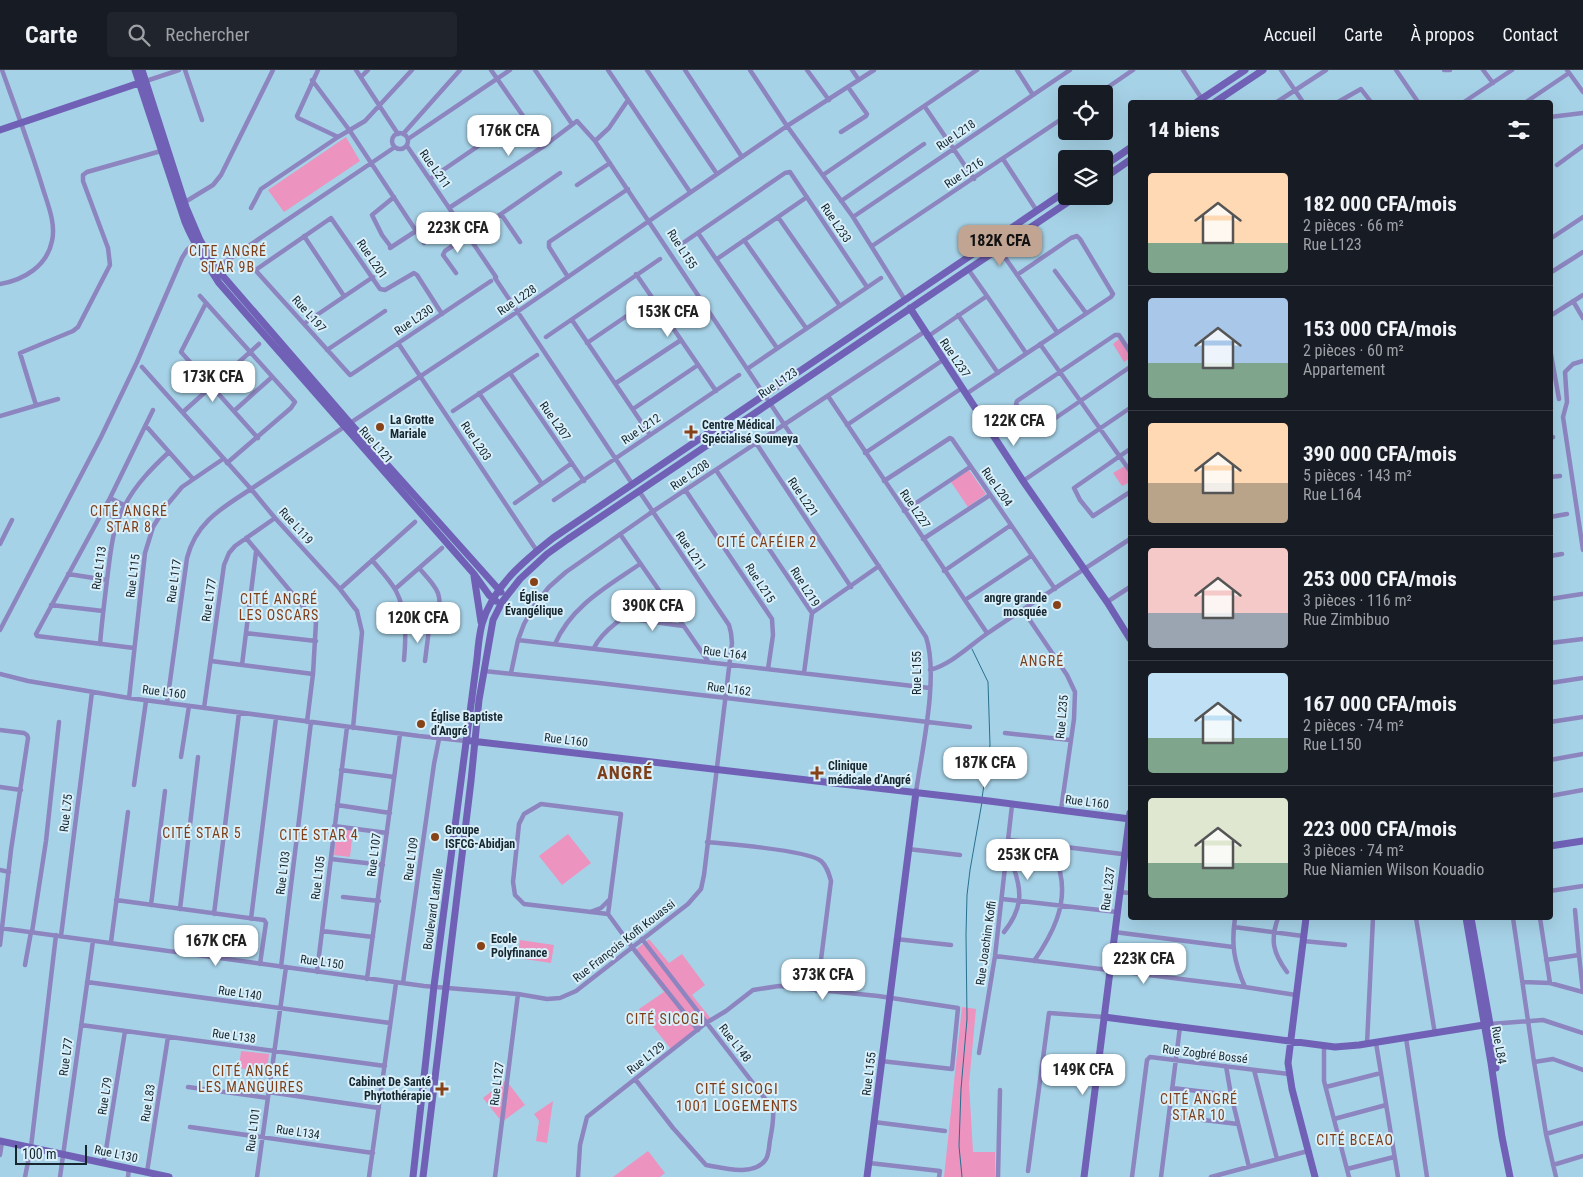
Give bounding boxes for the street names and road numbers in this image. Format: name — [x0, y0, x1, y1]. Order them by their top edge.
street label: Rue L218 — [934, 117, 978, 153]
street label: Rue L211 — [417, 147, 453, 191]
street label: Rue L216 — [942, 155, 986, 191]
street label: Rue L233 — [818, 201, 854, 245]
street label: Rue L155 — [664, 227, 700, 271]
street label: Rue L201 — [354, 237, 390, 281]
street label: Rue L228 — [495, 282, 539, 318]
street label: Rue L197 — [289, 293, 329, 335]
street label: Rue L230 — [392, 302, 436, 338]
street label: Rue L237 — [937, 336, 973, 380]
street label: Rue L123 — [756, 365, 800, 401]
street label: Rue L207 — [537, 399, 573, 443]
street label: Rue L212 — [619, 411, 663, 447]
street label: Rue L203 — [458, 419, 494, 463]
street label: Rue L121 — [356, 424, 396, 466]
street label: Rue L208 — [668, 457, 712, 493]
street label: Rue L204 — [979, 465, 1015, 509]
street label: Rue L221 — [785, 475, 821, 519]
street label: Rue L227 — [897, 487, 933, 531]
street label: Rue L119 — [276, 505, 316, 547]
street label: Rue L211 — [673, 529, 709, 573]
street label: Rue L113 — [89, 545, 109, 591]
street label: Rue L115 — [123, 553, 143, 599]
street label: Rue L117 — [164, 558, 184, 604]
street label: Rue L215 — [742, 561, 778, 605]
street label: Rue L219 — [787, 565, 823, 609]
street label: Rue L177 — [199, 577, 219, 623]
street label: Rue L164 — [702, 643, 748, 663]
street label: Rue L155 — [910, 651, 924, 695]
street label: Rue L162 — [706, 679, 752, 699]
street label: Rue L160 — [141, 682, 187, 702]
street label: Rue L235 — [1053, 694, 1071, 740]
street label: Rue L160 — [543, 730, 589, 750]
street label: Rue L160 — [1064, 792, 1110, 812]
street label: Rue L75 — [57, 793, 75, 833]
street label: Rue L107 — [364, 832, 384, 878]
street label: Rue L109 — [401, 836, 421, 882]
street label: Rue L103 — [273, 850, 293, 896]
street label: Rue L105 — [308, 855, 328, 901]
street label: Rue L237 — [1098, 866, 1118, 912]
street label: Boulevard Latrille — [420, 867, 446, 951]
street label: Rue François Koffi Kouassi — [570, 897, 678, 985]
street label: Rue Joachim Koffi — [973, 900, 999, 986]
street label: Rue L150 — [299, 952, 345, 972]
street label: Rue L140 — [217, 983, 263, 1003]
street label: Rue L148 — [716, 1021, 754, 1065]
street label: Rue L84 — [1489, 1025, 1509, 1065]
street label: Rue L138 — [211, 1026, 257, 1046]
street label: Rue L77 — [56, 1037, 76, 1077]
street label: Rue L129 — [624, 1039, 668, 1077]
street label: Rue Zogbré Bossé — [1162, 1042, 1249, 1066]
street label: Rue L155 — [859, 1051, 879, 1097]
street label: Rue L127 — [487, 1061, 507, 1107]
street label: Rue L79 — [95, 1076, 115, 1116]
street label: Rue L83 — [138, 1083, 158, 1123]
street label: Rue L101 — [243, 1107, 263, 1153]
street label: Rue L134 — [275, 1122, 321, 1142]
street label: Rue L130 — [93, 1143, 139, 1165]

